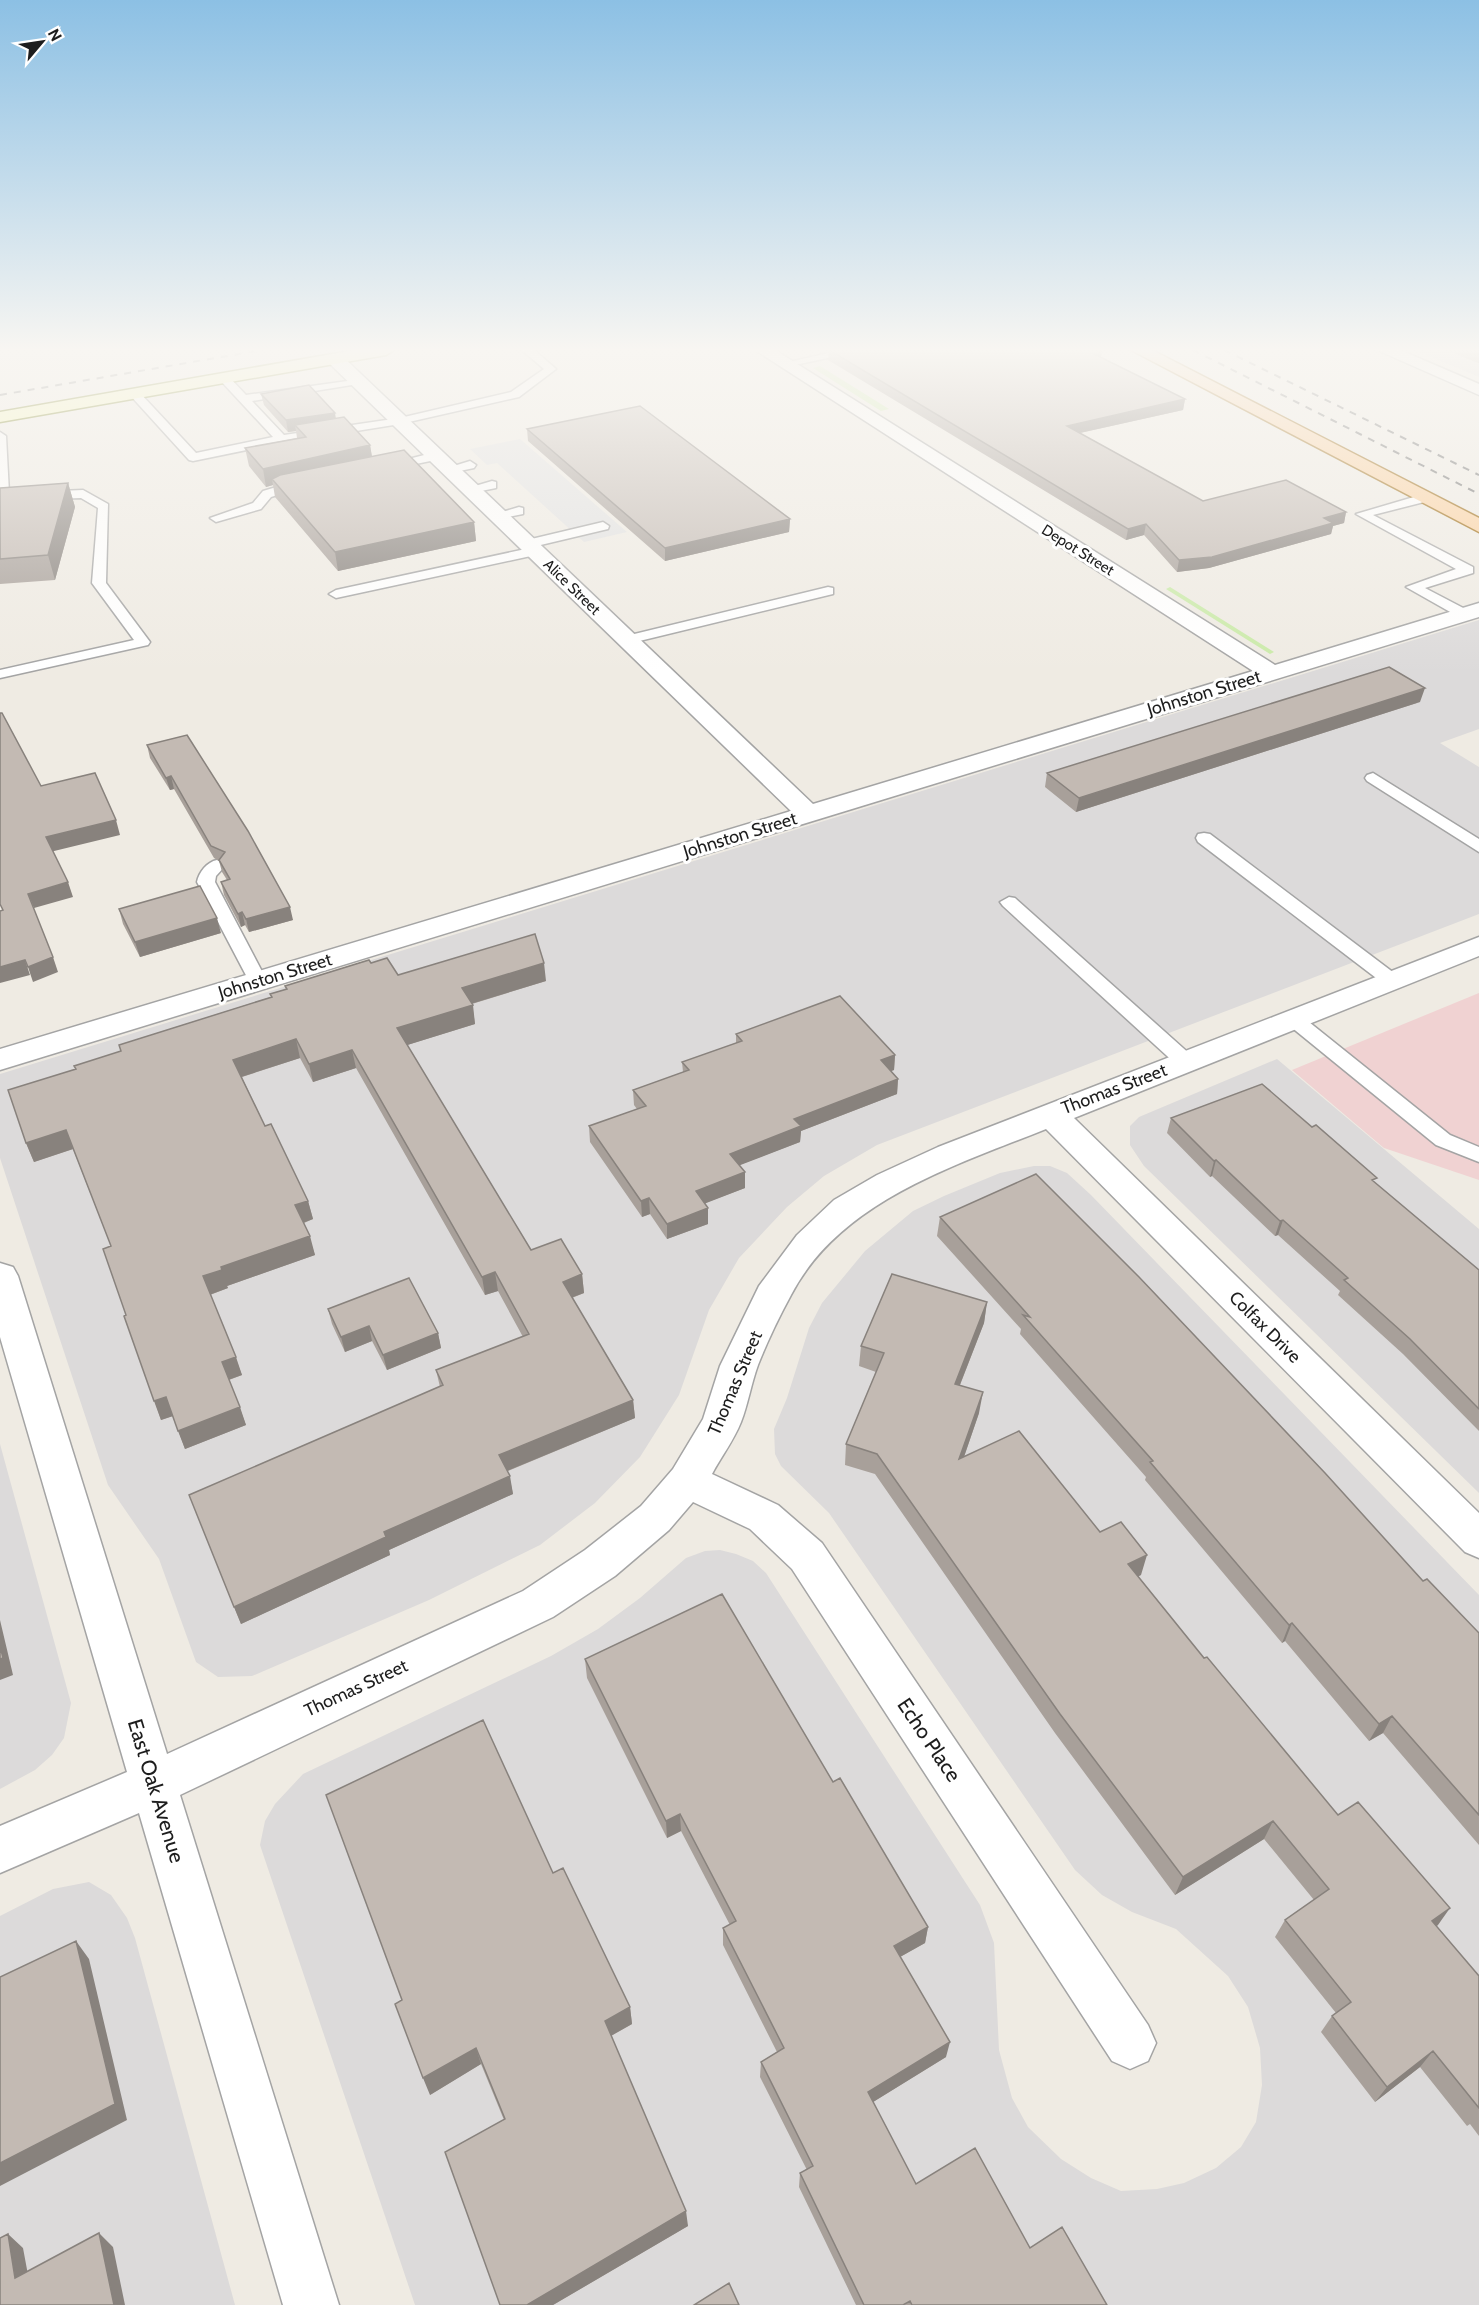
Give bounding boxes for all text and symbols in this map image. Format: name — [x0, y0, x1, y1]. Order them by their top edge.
north arrow — [12, 12, 72, 72]
text: N — [44, 25, 66, 45]
street label: Depot Street — [1038, 521, 1118, 579]
street label: Alice Street — [540, 555, 604, 619]
street label: Johnston Street — [1144, 665, 1264, 721]
street label: Johnston Street — [680, 807, 800, 863]
street label: Johnston Street — [215, 948, 335, 1004]
street label: Thomas Street — [1058, 1059, 1170, 1119]
street label: Colfax Drive — [1225, 1287, 1305, 1367]
street label: Thomas Street — [703, 1327, 767, 1439]
street label: Thomas Street — [301, 1655, 411, 1721]
street label: Echo Place — [892, 1693, 967, 1787]
street label: East Oak Avenue — [123, 1716, 190, 1866]

